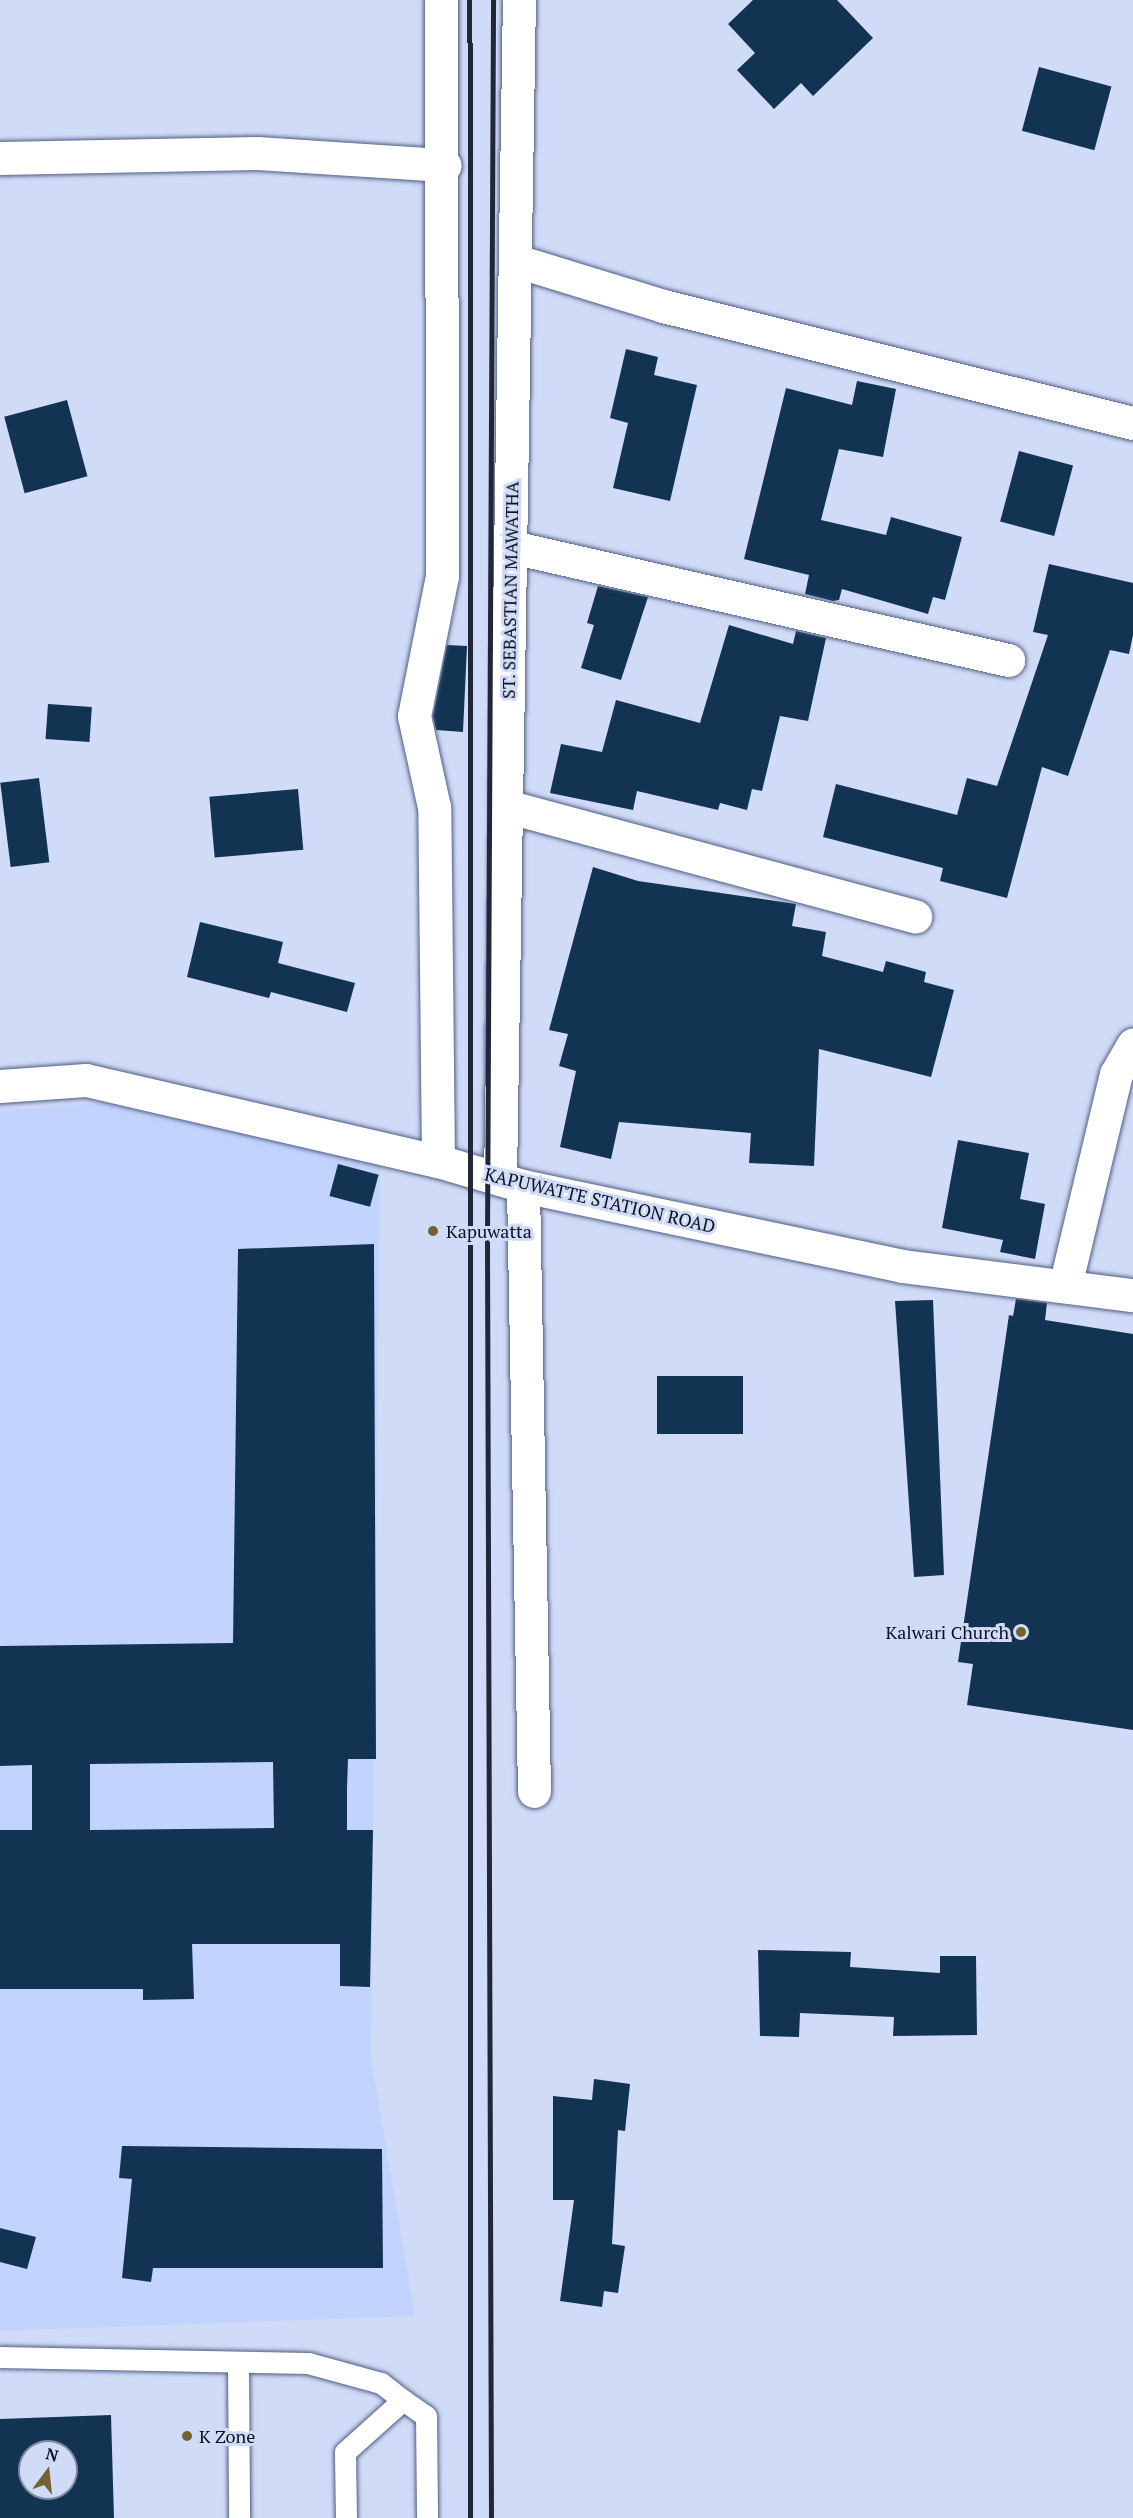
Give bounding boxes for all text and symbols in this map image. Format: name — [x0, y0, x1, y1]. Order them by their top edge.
street label: ST. SEBASTIAN MAWATHA — [497, 481, 523, 699]
street label: KAPUWATTE STATION ROAD — [482, 1163, 718, 1237]
place label: Kapuwatta — [446, 1220, 532, 1242]
marker: Kapuwatta — [424, 1222, 442, 1240]
place label: Kalwari Church — [886, 1621, 1009, 1643]
marker: Kalwari Church — [1014, 1625, 1028, 1639]
place label: K Zone — [199, 2425, 255, 2447]
marker: K Zone — [180, 2429, 194, 2443]
north arrow — [18, 2440, 78, 2500]
text: N — [43, 2442, 61, 2467]

